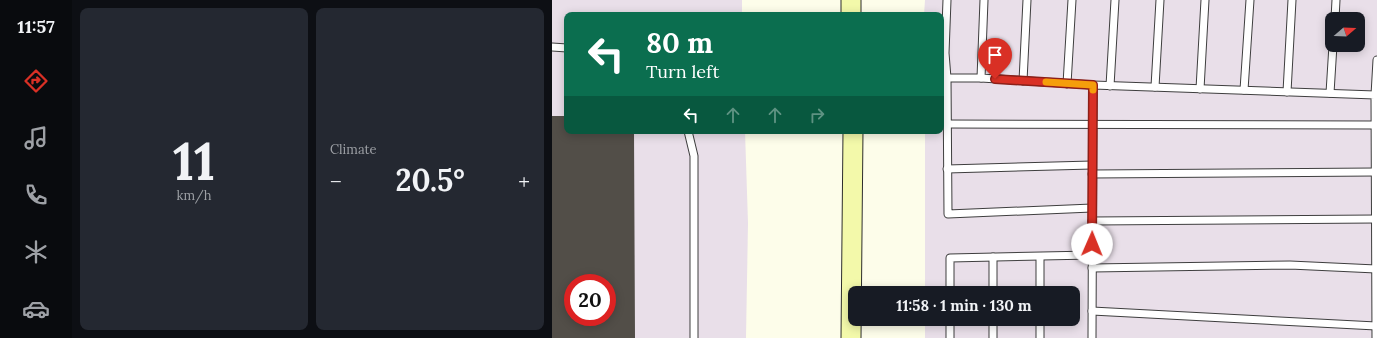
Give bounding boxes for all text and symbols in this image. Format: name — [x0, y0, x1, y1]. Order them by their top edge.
north arrow — [1325, 12, 1365, 52]
map controls — [1325, 12, 1365, 52]
text: 11:57 — [17, 15, 55, 38]
text: 80 m — [646, 25, 713, 61]
icon: left — [580, 28, 632, 80]
pin — [978, 38, 1012, 79]
icon: arrive — [984, 44, 1006, 66]
text: Turn left — [646, 60, 719, 83]
icon: directions — [22, 67, 50, 95]
icon: left — [680, 104, 702, 126]
icon: ahead — [722, 104, 744, 126]
icon: ahead — [764, 104, 786, 126]
icon: right — [806, 104, 828, 126]
icon: music — [22, 124, 50, 152]
text: 11 — [173, 128, 215, 194]
text: Climate — [330, 141, 377, 158]
text: 20.5° — [395, 161, 465, 199]
text: − — [330, 167, 342, 195]
text: + — [518, 167, 530, 195]
icon: phone — [22, 181, 50, 209]
text: km/h — [176, 187, 212, 204]
position arrow — [1071, 223, 1113, 265]
icon: climate — [22, 238, 50, 266]
speed limit sign: 20 — [564, 274, 616, 326]
icon: car — [22, 295, 50, 323]
text: 11:58 · 1 min · 130 m — [896, 296, 1032, 315]

